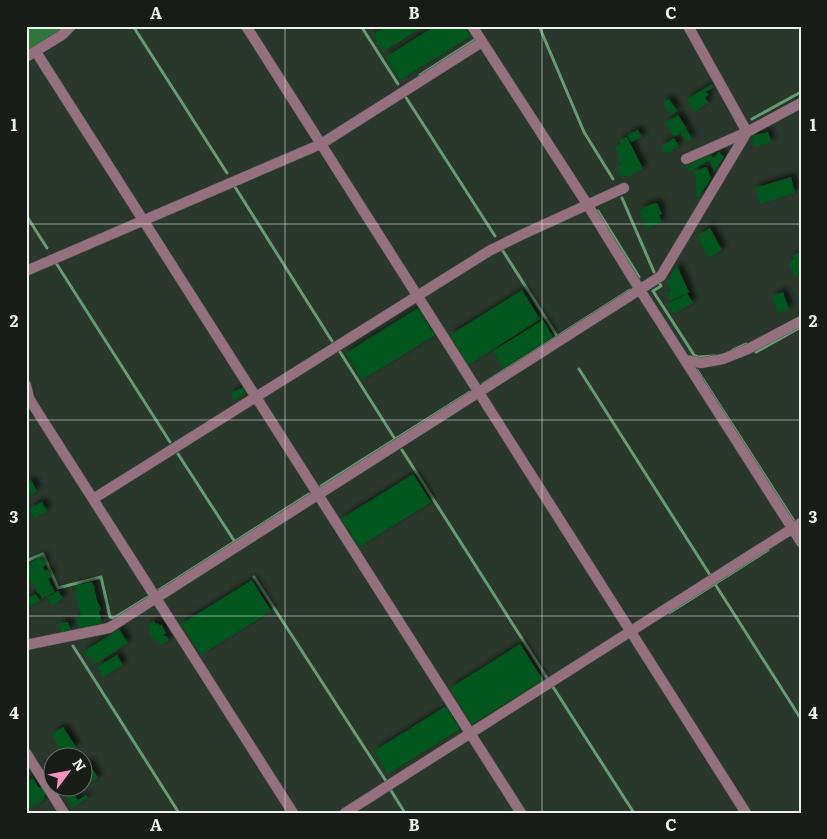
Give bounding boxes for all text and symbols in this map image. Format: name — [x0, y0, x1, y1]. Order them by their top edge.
text: A — [150, 0, 162, 24]
text: B — [408, 0, 420, 24]
text: C — [665, 0, 677, 24]
text: 1 — [11, 112, 18, 136]
text: 1 — [810, 112, 817, 136]
text: 2 — [10, 308, 19, 332]
text: 2 — [809, 308, 818, 332]
text: 3 — [10, 504, 19, 528]
text: 3 — [809, 504, 818, 528]
text: 4 — [9, 700, 19, 724]
text: 4 — [808, 700, 818, 724]
north arrow — [42, 746, 92, 796]
text: N — [68, 754, 92, 775]
text: A — [150, 812, 162, 836]
text: B — [408, 812, 420, 836]
text: C — [665, 812, 677, 836]

